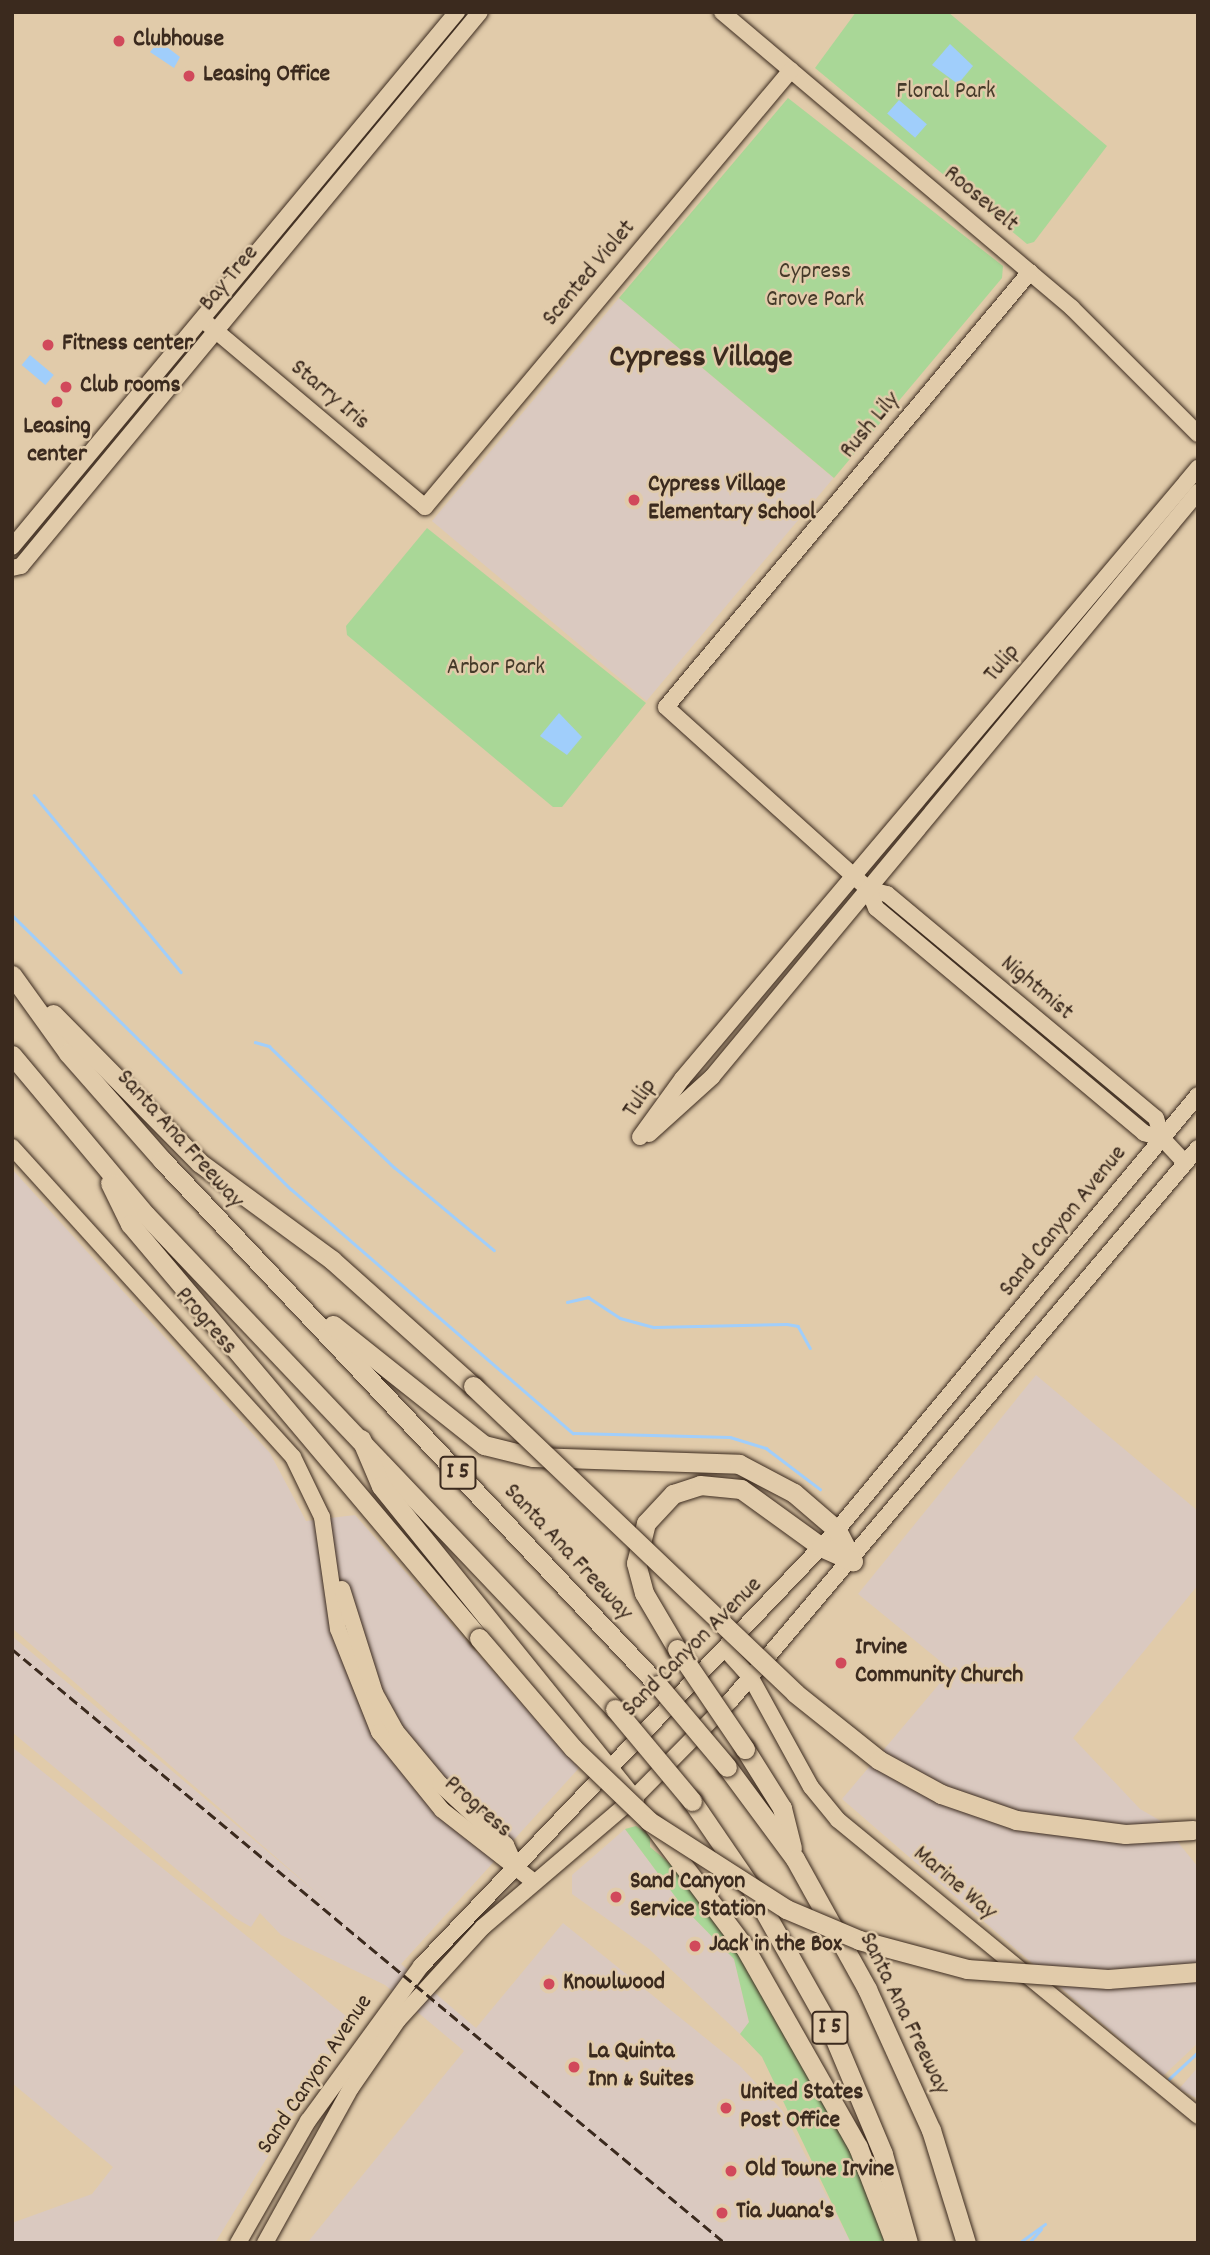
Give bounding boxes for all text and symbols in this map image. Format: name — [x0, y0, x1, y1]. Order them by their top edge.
place label: Clubhouse — [133, 27, 224, 55]
marker: Clubhouse — [111, 33, 127, 49]
place label: Leasing Office — [203, 62, 330, 90]
marker: Leasing Office — [181, 68, 197, 84]
park label: Floral Park — [896, 79, 996, 107]
street label: Roosevelt — [937, 160, 1023, 240]
street label: Scented Violet — [537, 215, 643, 333]
street label: Bay Tree — [194, 240, 266, 318]
park label: Cypress Grove Park — [766, 259, 864, 315]
place label: Fitness center — [62, 331, 193, 359]
marker: Fitness center — [40, 337, 56, 353]
district label: Cypress Village — [609, 340, 793, 378]
street label: Starry Iris — [284, 355, 374, 437]
place label: Club rooms — [80, 373, 181, 401]
marker: Club rooms — [58, 379, 74, 395]
street label: Rush Lily — [835, 387, 907, 465]
marker: Leasing center — [49, 394, 65, 410]
place label: Leasing center — [23, 414, 91, 470]
place label: Cypress Village Elementary School — [648, 472, 816, 528]
marker: Cypress Village Elementary School — [626, 492, 642, 508]
street label: Tulip — [979, 639, 1027, 689]
park label: Arbor Park — [447, 655, 545, 683]
street label: Nightmist — [994, 950, 1078, 1028]
street label: Santa Ana Freeway — [109, 1065, 249, 1215]
street label: Tulip — [618, 1074, 664, 1124]
street label: Sand Canyon Avenue — [994, 1140, 1134, 1304]
street label: Progress — [168, 1282, 242, 1362]
road number: I 5 — [439, 1454, 477, 1492]
street label: Santa Ana Freeway — [496, 1479, 638, 1627]
street label: Sand Canyon Avenue — [617, 1572, 769, 1724]
place label: Irvine Community Church — [855, 1635, 1023, 1691]
marker: Irvine Community Church — [833, 1655, 849, 1671]
street label: Progress — [437, 1771, 517, 1845]
street label: Marine Way — [906, 1841, 1002, 1927]
place label: Sand Canyon Service Station — [630, 1869, 766, 1925]
marker: Sand Canyon Service Station — [608, 1889, 624, 1905]
street label: Santa Ana Freeway — [851, 1928, 955, 2100]
place label: Jack in the Box — [709, 1932, 842, 1960]
marker: Jack in the Box — [687, 1938, 703, 1954]
place label: Knowlwood — [563, 1970, 665, 1998]
marker: Knowlwood — [541, 1976, 557, 1992]
street label: Sand Canyon Avenue — [252, 1990, 380, 2160]
road number: I 5 — [811, 2008, 849, 2048]
place label: La Quinta Inn & Suites — [588, 2039, 694, 2095]
marker: La Quinta Inn & Suites — [566, 2059, 582, 2075]
place label: United States Post Office — [740, 2080, 863, 2136]
marker: United States Post Office — [718, 2100, 734, 2116]
place label: Old Towne Irvine — [745, 2157, 894, 2185]
marker: Old Towne Irvine — [723, 2163, 739, 2179]
place label: Tia Juana's — [736, 2199, 834, 2227]
marker: Tia Juana's — [714, 2205, 730, 2221]

